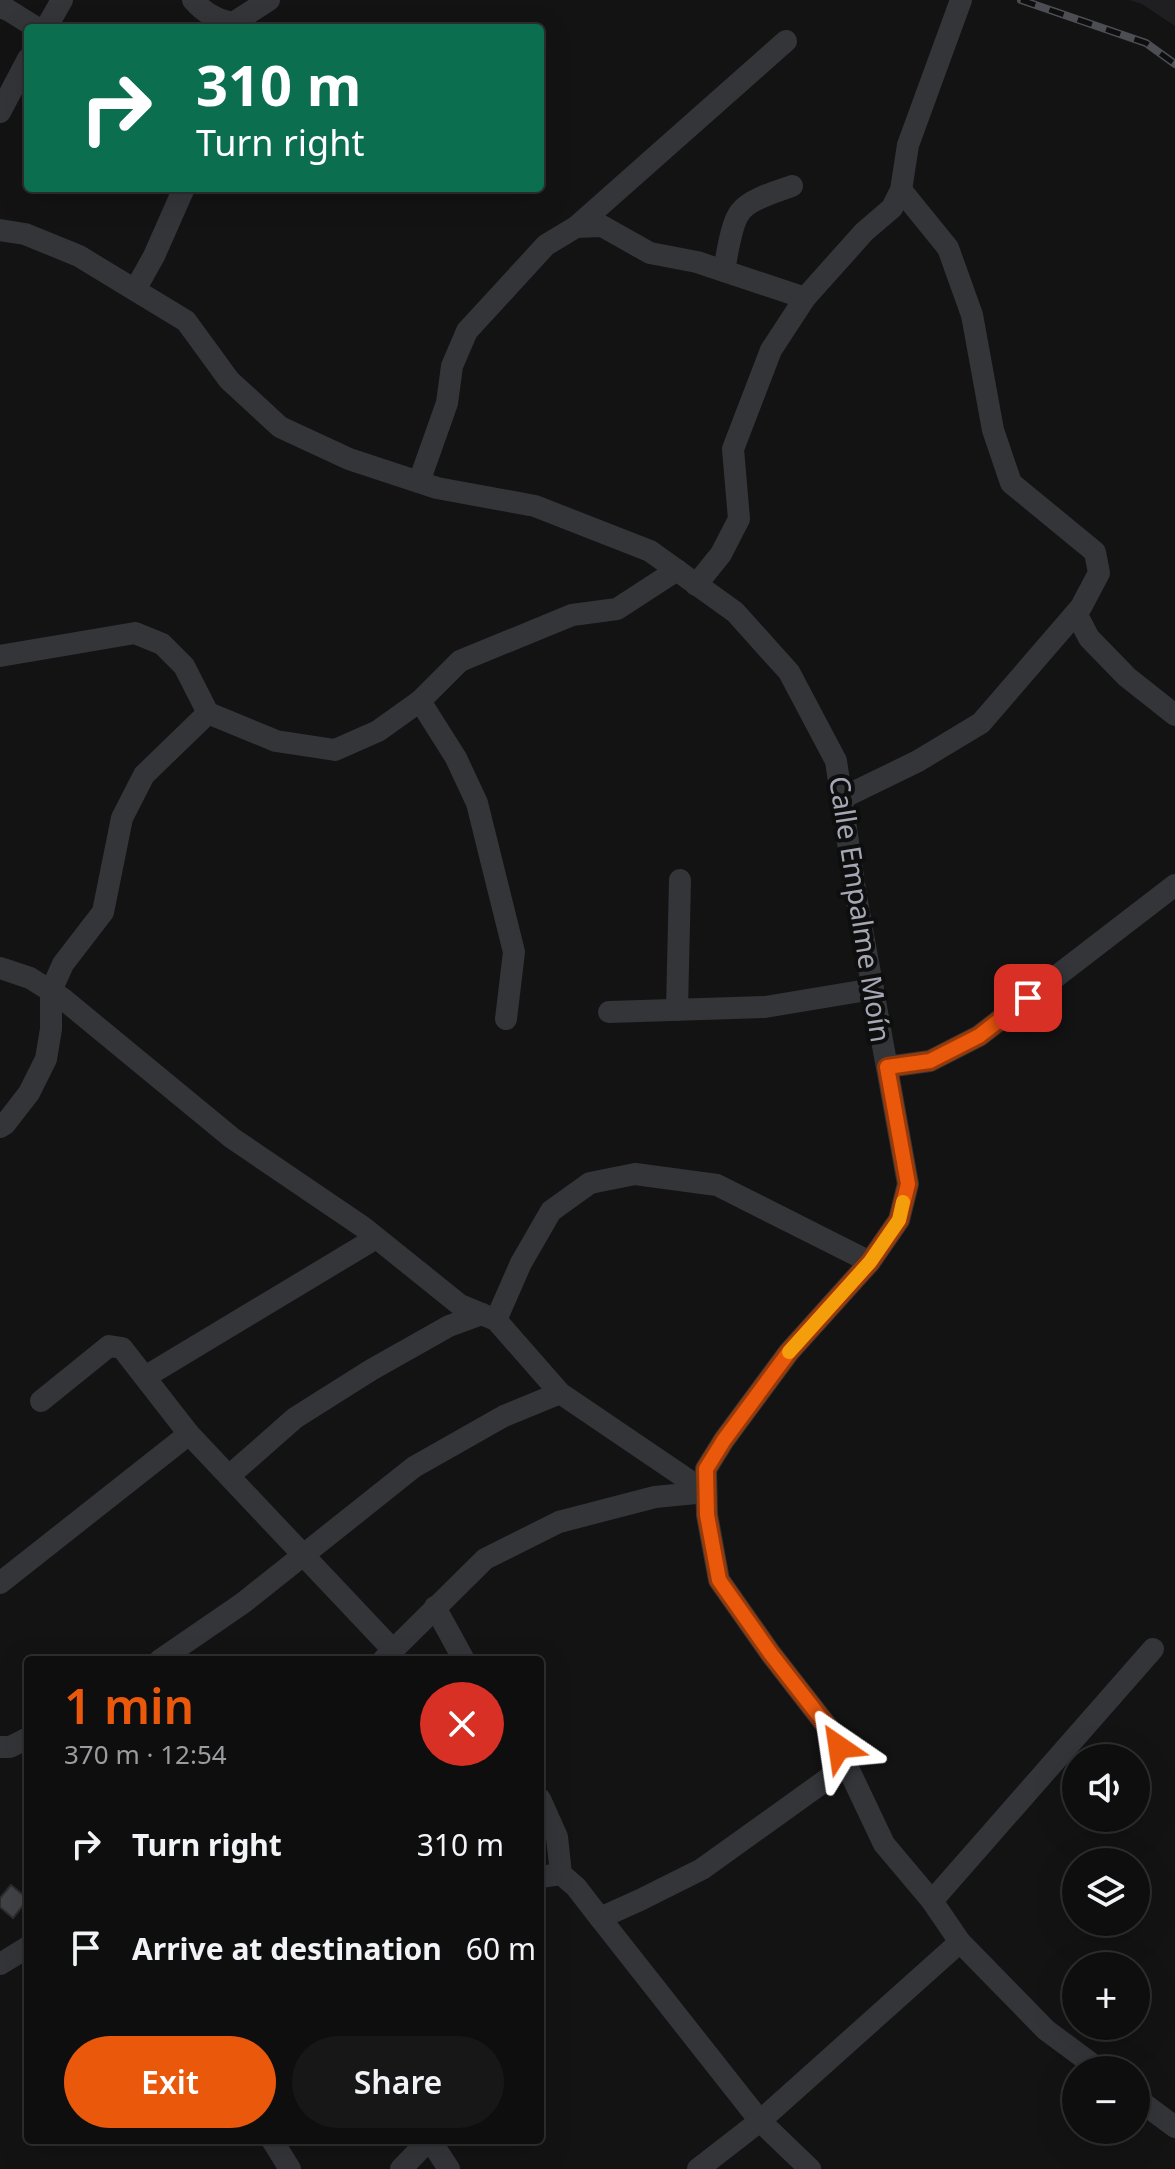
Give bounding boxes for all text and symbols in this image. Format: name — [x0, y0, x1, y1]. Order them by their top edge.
text: 310 m — [196, 46, 361, 122]
icon: right — [64, 56, 168, 160]
text: Turn right — [196, 118, 364, 167]
street label: Calle Empalme Moín — [821, 773, 901, 1045]
pin — [994, 964, 1062, 1032]
icon: arrive — [1006, 976, 1050, 1020]
text: 1 min — [64, 1673, 194, 1738]
button: close — [420, 1682, 504, 1766]
position arrow — [797, 1705, 881, 1789]
text: 370 m · 12:54 — [64, 1736, 227, 1772]
map controls — [1062, 1744, 1150, 2144]
button: sound — [1062, 1744, 1150, 1832]
icon: right — [64, 1822, 108, 1866]
text: Turn right — [132, 1824, 282, 1865]
text: 310 m — [417, 1824, 504, 1865]
button: layers — [1062, 1848, 1150, 1936]
icon: arrive — [64, 1926, 108, 1970]
text: Arrive at destination — [132, 1928, 442, 1969]
text: 60 m — [466, 1928, 536, 1969]
button: + — [1062, 1952, 1150, 2040]
button: Exit — [64, 2036, 276, 2128]
button: Share — [292, 2036, 504, 2128]
button: − — [1062, 2056, 1150, 2144]

